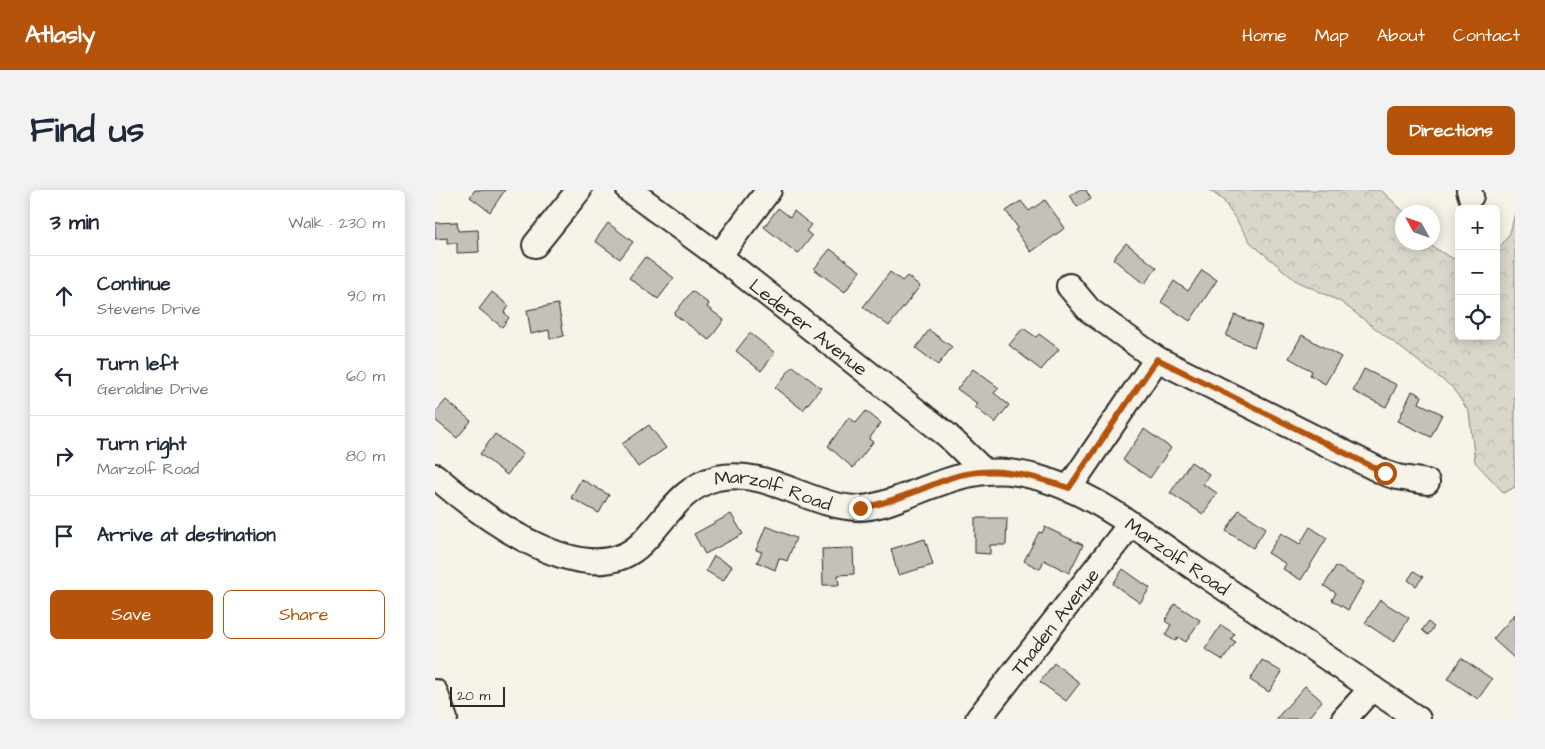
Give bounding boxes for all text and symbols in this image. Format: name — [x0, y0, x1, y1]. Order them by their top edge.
text: Atlasly — [25, 18, 95, 52]
text: Home — [1242, 23, 1287, 48]
text: Map — [1315, 23, 1349, 48]
text: About — [1377, 23, 1425, 48]
text: Contact — [1453, 23, 1520, 48]
text: Find us — [30, 106, 144, 155]
button: Directions — [1387, 106, 1515, 155]
north arrow — [1395, 205, 1440, 250]
map controls — [1455, 205, 1500, 340]
button: + — [1455, 205, 1500, 250]
text: 3 min — [50, 208, 99, 237]
text: Walk · 230 m — [288, 212, 385, 234]
button: − — [1455, 250, 1500, 295]
text: Continue — [97, 271, 171, 298]
street label: Lederer Avenue — [743, 273, 873, 383]
icon: ahead — [50, 282, 78, 310]
text: 90 m — [347, 285, 385, 307]
button: locate — [1455, 295, 1500, 340]
text: Stevens Drive — [97, 298, 200, 320]
text: Turn left — [97, 351, 178, 378]
icon: left — [50, 362, 78, 390]
text: 60 m — [346, 365, 385, 387]
text: Geraldine Drive — [97, 378, 208, 400]
text: Turn right — [97, 431, 186, 458]
icon: right — [50, 442, 78, 470]
text: 80 m — [346, 445, 385, 467]
text: Marzolf Road — [97, 458, 199, 480]
route start — [1374, 462, 1397, 485]
street label: Marzolf Road — [712, 464, 835, 518]
route end — [849, 497, 872, 520]
street label: Marzolf Road — [1119, 511, 1235, 603]
icon: arrive — [50, 522, 78, 550]
text: Arrive at destination — [97, 522, 276, 549]
street label: Thaden Avenue — [1005, 563, 1106, 682]
button: Save — [50, 590, 213, 639]
button: Share — [223, 590, 385, 639]
scale bar — [450, 684, 505, 707]
text: 20 m — [457, 686, 490, 706]

